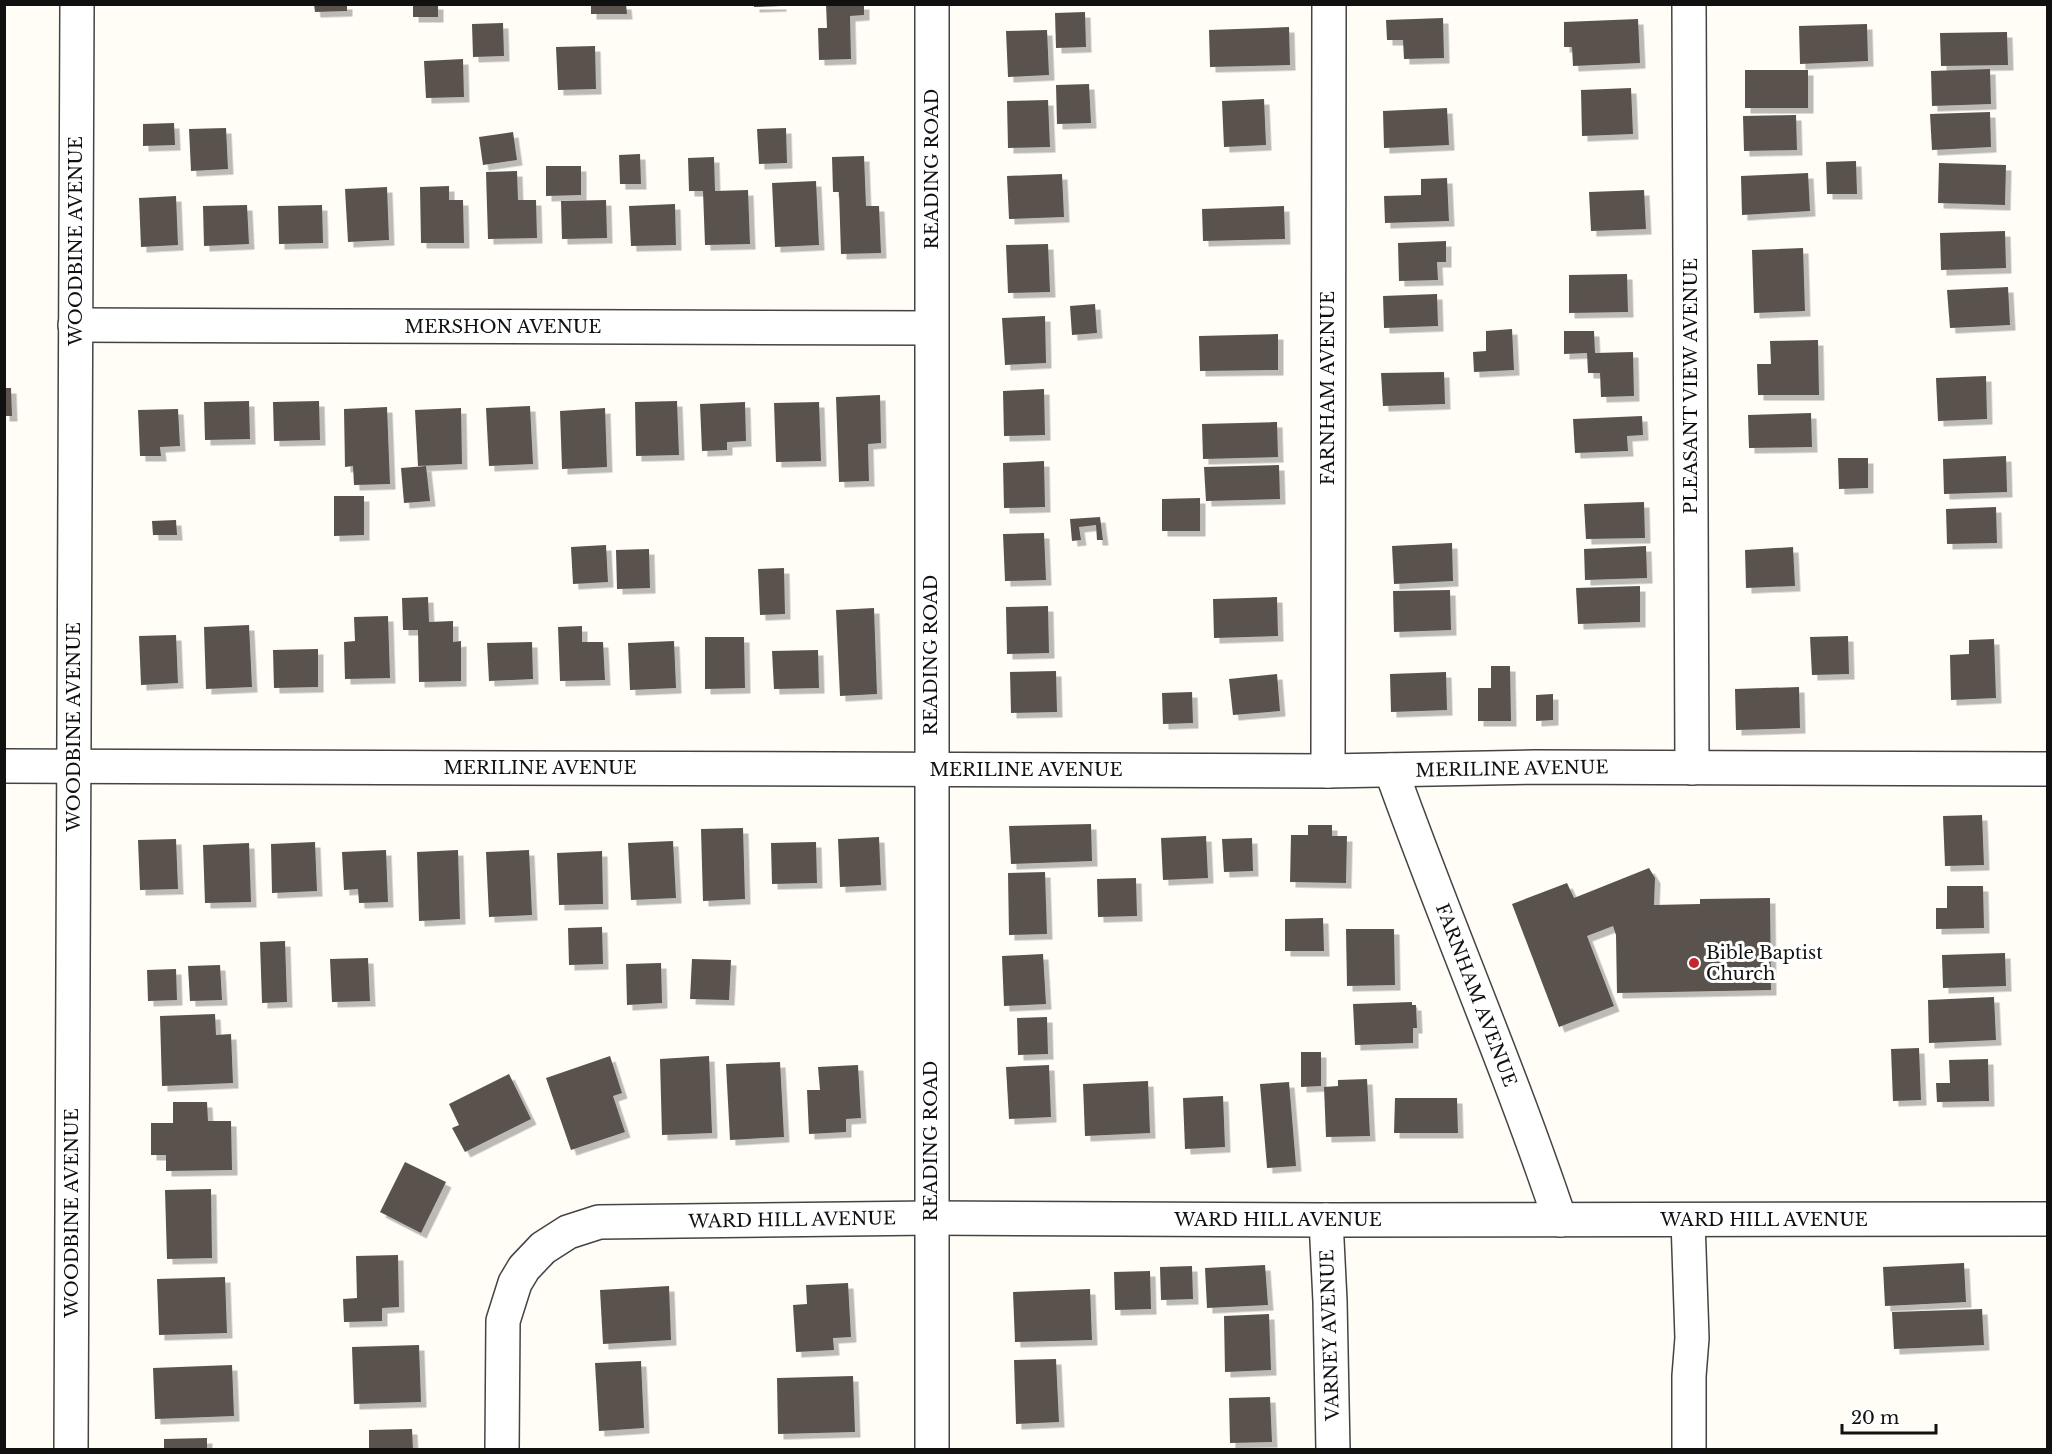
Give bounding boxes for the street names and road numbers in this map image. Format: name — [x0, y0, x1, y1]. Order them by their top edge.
street label: READING ROAD — [921, 89, 943, 249]
street label: WOODBINE AVENUE — [65, 136, 87, 347]
street label: PLEASANT VIEW AVENUE — [1680, 258, 1702, 514]
street label: FARNHAM AVENUE — [1317, 291, 1339, 485]
street label: MERSHON AVENUE — [405, 316, 601, 338]
street label: READING ROAD — [920, 575, 942, 735]
street label: WOODBINE AVENUE — [63, 622, 85, 833]
street label: MERILINE AVENUE — [1415, 756, 1609, 782]
street label: MERILINE AVENUE — [443, 757, 637, 779]
street label: MERILINE AVENUE — [929, 759, 1123, 781]
street label: FARNHAM AVENUE — [1431, 900, 1521, 1090]
street label: READING ROAD — [920, 1061, 942, 1221]
street label: WOODBINE AVENUE — [61, 1108, 83, 1319]
street label: WARD HILL AVENUE — [687, 1207, 896, 1233]
street label: WARD HILL AVENUE — [1173, 1209, 1382, 1231]
street label: WARD HILL AVENUE — [1659, 1209, 1868, 1231]
street label: VARNEY AVENUE — [1316, 1249, 1344, 1422]

